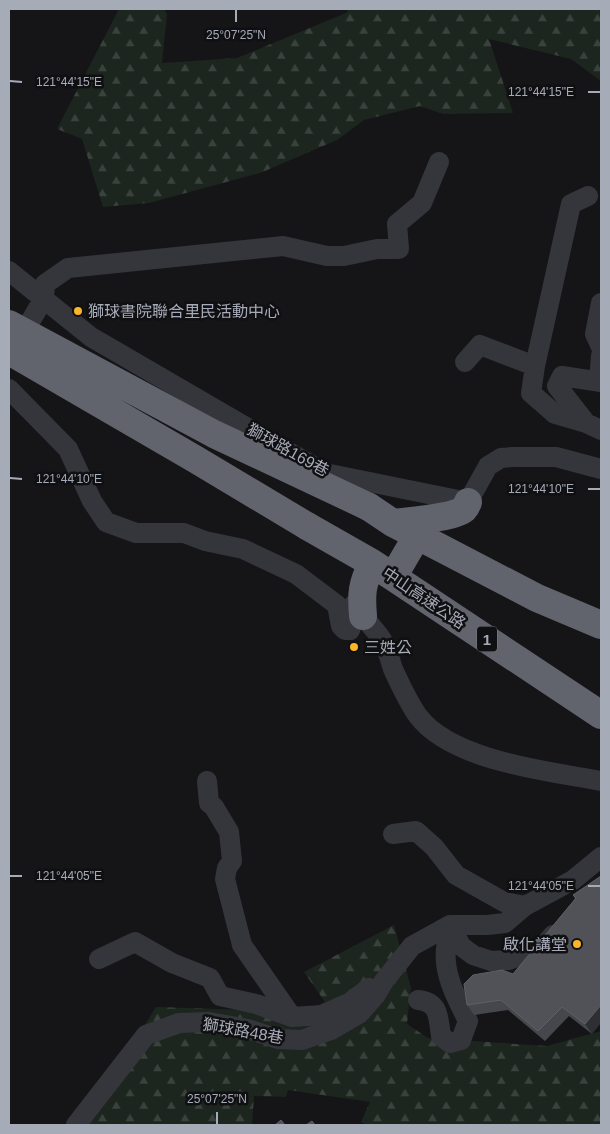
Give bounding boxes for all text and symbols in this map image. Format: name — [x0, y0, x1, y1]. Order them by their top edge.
text: 25°07'25"N — [206, 28, 266, 42]
text: 121°44'15"E — [36, 75, 102, 89]
text: 121°44'15"E — [508, 85, 574, 99]
place label: 獅球書院聯合里民活動中心 — [88, 303, 280, 320]
marker: 獅球書院聯合里民活動中心 — [72, 305, 84, 317]
street label: 獅球路169巷 — [244, 421, 332, 479]
text: 121°44'10"E — [36, 472, 102, 486]
text: 121°44'10"E — [508, 482, 574, 496]
street label: 中山高速公路 — [379, 564, 469, 632]
road number: 1 — [477, 626, 497, 652]
place label: 三姓公 — [364, 639, 412, 656]
marker: 三姓公 — [348, 641, 360, 653]
text: 121°44'05"E — [36, 869, 102, 883]
text: 121°44'05"E — [508, 879, 574, 893]
place label: 啟化講堂 — [503, 936, 567, 953]
marker: 啟化講堂 — [571, 938, 583, 950]
street label: 獅球路48巷 — [201, 1016, 285, 1046]
text: 25°07'25"N — [187, 1092, 247, 1106]

